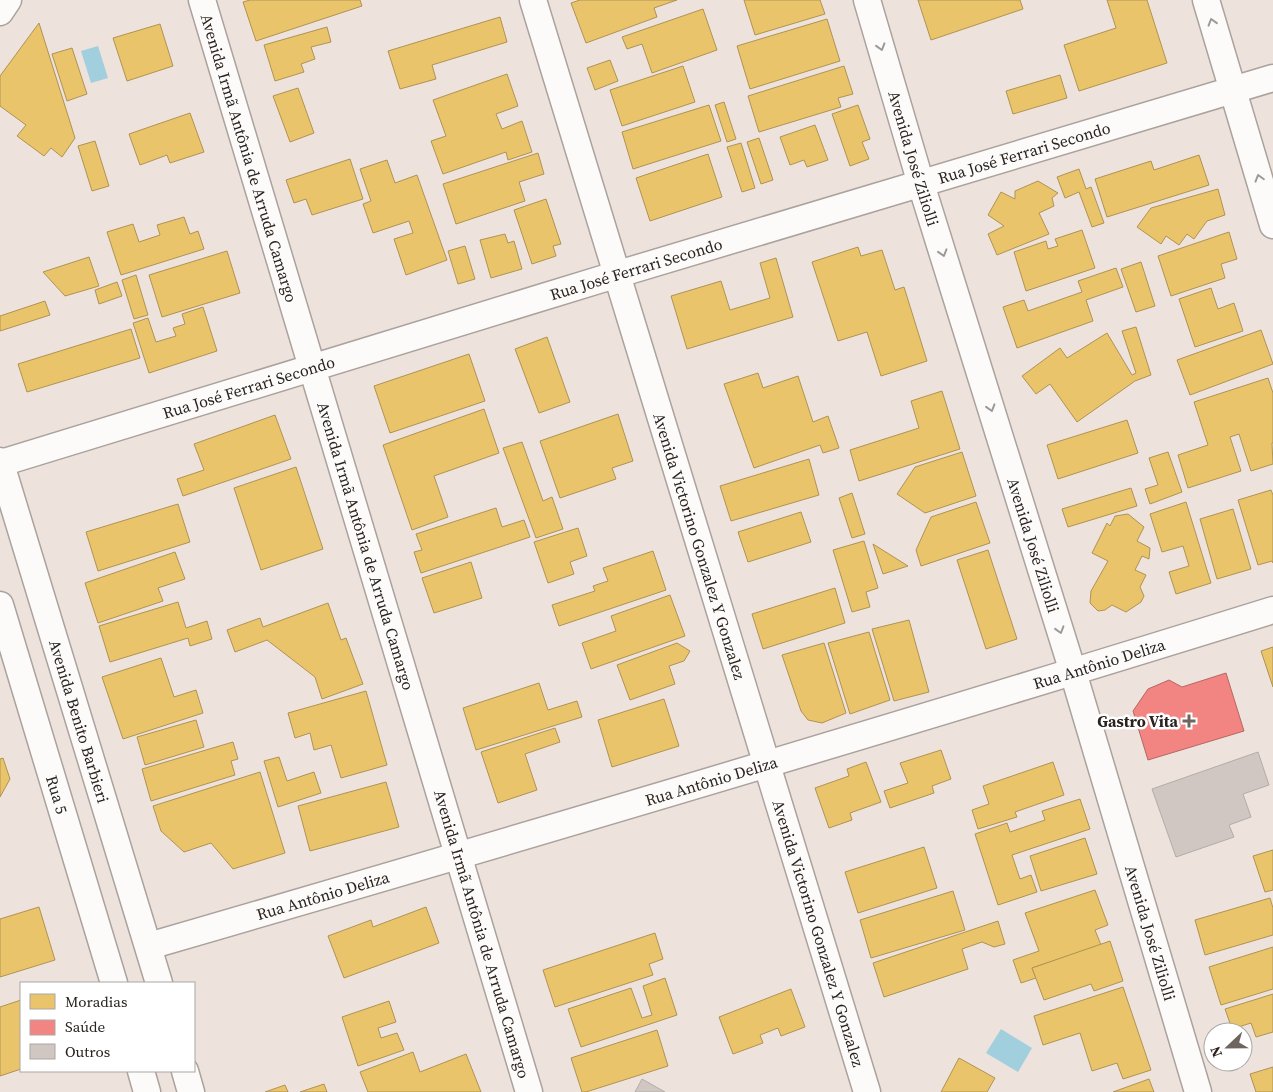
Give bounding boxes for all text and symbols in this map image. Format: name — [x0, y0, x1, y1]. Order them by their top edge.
street label: Avenida Irmã Antônia de Arruda Camargo — [196, 11, 303, 305]
one-way arrow — [1208, 19, 1218, 27]
one-way arrow — [875, 42, 885, 50]
street label: Avenida José Ziliolli — [883, 88, 944, 229]
street label: Rua José Ferrari Secondo — [935, 116, 1113, 189]
one-way arrow — [1255, 174, 1265, 183]
street label: Rua José Ferrari Secondo — [547, 232, 725, 305]
one-way arrow — [937, 248, 947, 256]
street label: Rua José Ferrari Secondo — [160, 350, 338, 424]
street label: Avenida Irmã Antônia de Arruda Camargo — [312, 399, 420, 693]
one-way arrow — [985, 403, 995, 411]
street label: Avenida Victorino Gonzalez Y Gonzalez — [648, 410, 751, 682]
street label: Avenida José Ziliolli — [1002, 475, 1065, 616]
one-way arrow — [1054, 625, 1064, 633]
street label: Rua Antônio Deliza — [1030, 633, 1169, 694]
street label: Avenida Benito Barbieri — [44, 637, 115, 806]
place label: Gastro Vita — [1097, 710, 1179, 732]
marker: Gastro Vita — [1182, 714, 1196, 728]
street label: Rua Antônio Deliza — [642, 750, 781, 811]
street label: Rua 5 — [41, 772, 73, 817]
street label: Avenida Irmã Antônia de Arruda Camargo — [429, 787, 535, 1081]
street label: Avenida Victorino Gonzalez Y Gonzalez — [767, 797, 870, 1069]
street label: Avenida José Ziliolli — [1120, 862, 1181, 1003]
street label: Rua Antônio Deliza — [254, 865, 392, 925]
legend — [20, 982, 195, 1072]
text: Moradias — [65, 991, 127, 1012]
text: Saúde — [65, 1016, 105, 1037]
north arrow — [1203, 1022, 1253, 1072]
text: Outros — [65, 1041, 110, 1062]
text: N — [1205, 1043, 1227, 1060]

